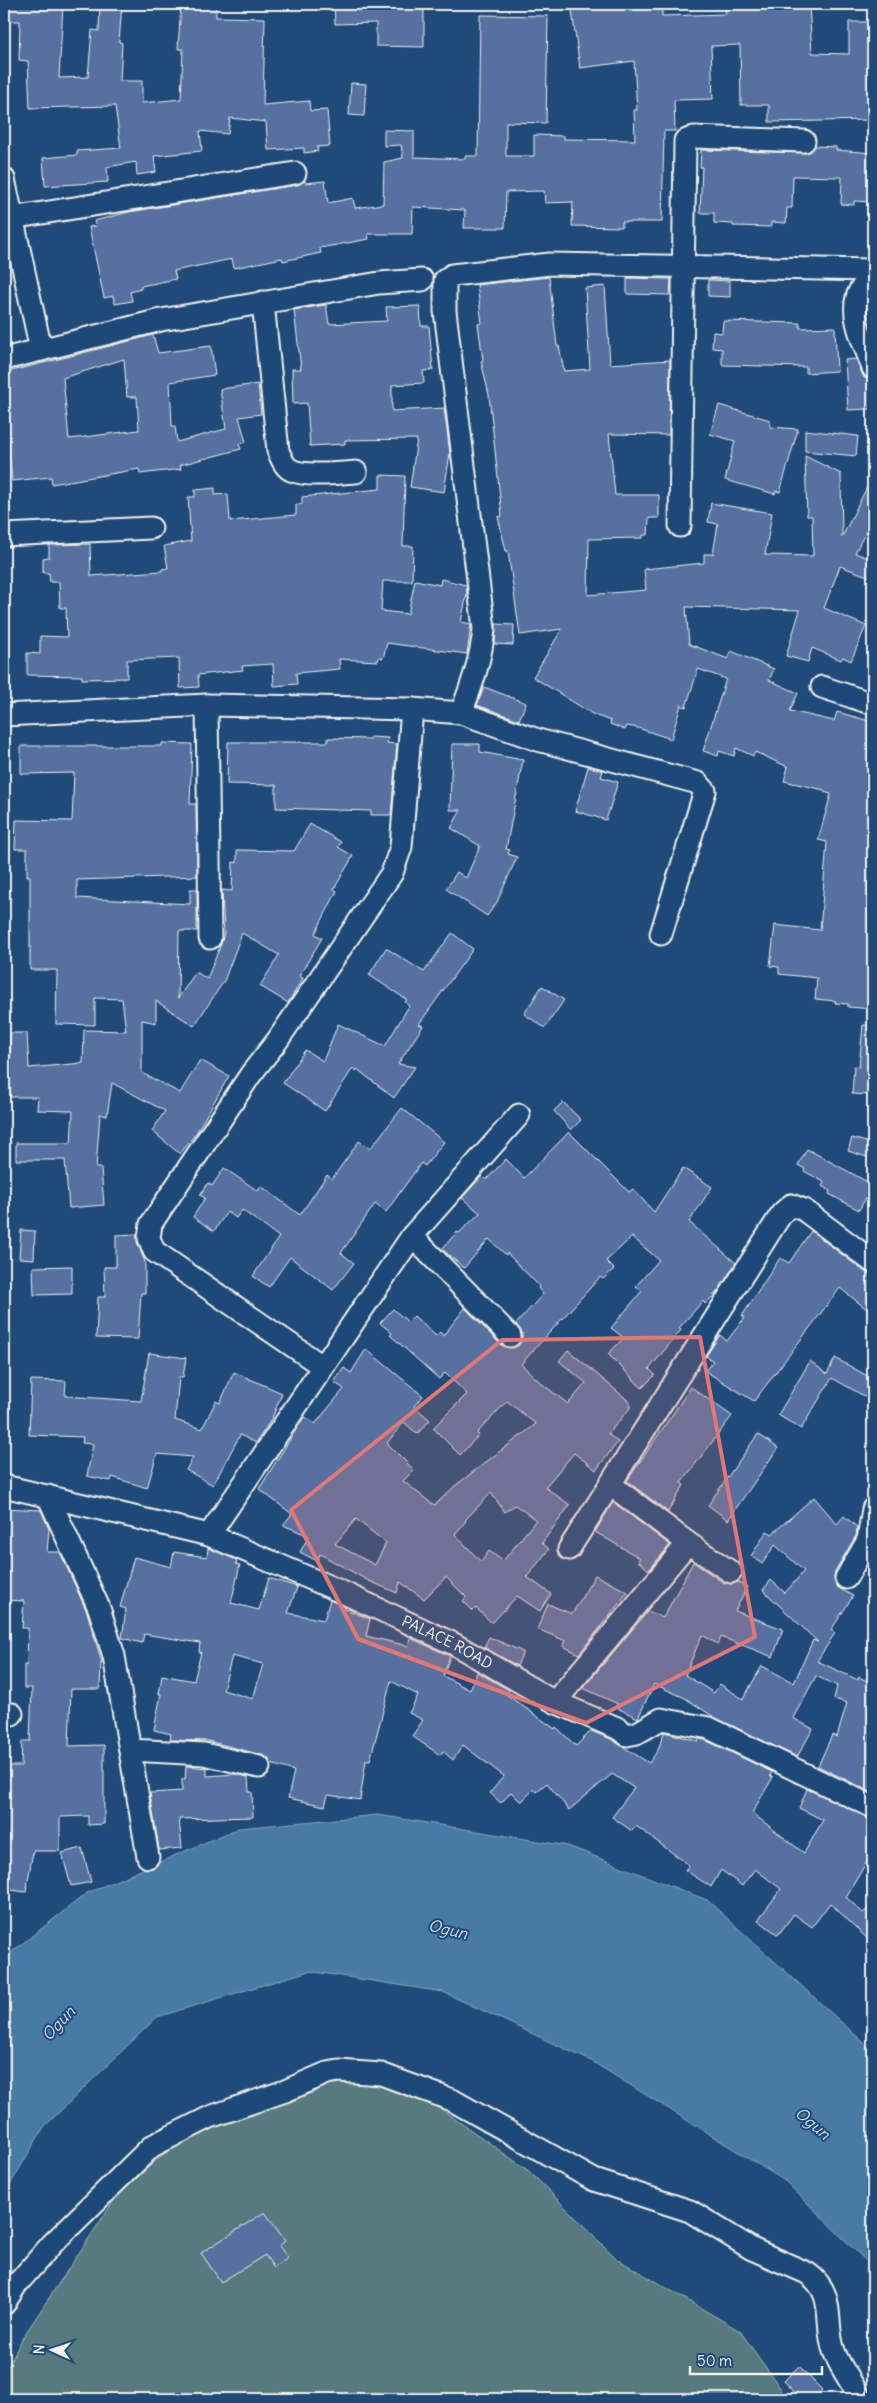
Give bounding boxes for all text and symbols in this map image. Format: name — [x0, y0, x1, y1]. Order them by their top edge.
street label: PALACE ROAD — [399, 1611, 496, 1673]
water label: Ogun — [426, 1915, 470, 1943]
water label: Ogun — [37, 2001, 79, 2044]
water label: Ogun — [791, 2103, 835, 2144]
north arrow — [28, 2326, 78, 2376]
scale bar — [690, 2343, 822, 2375]
text: N — [30, 2344, 48, 2355]
text: 50 m — [697, 2351, 732, 2370]

